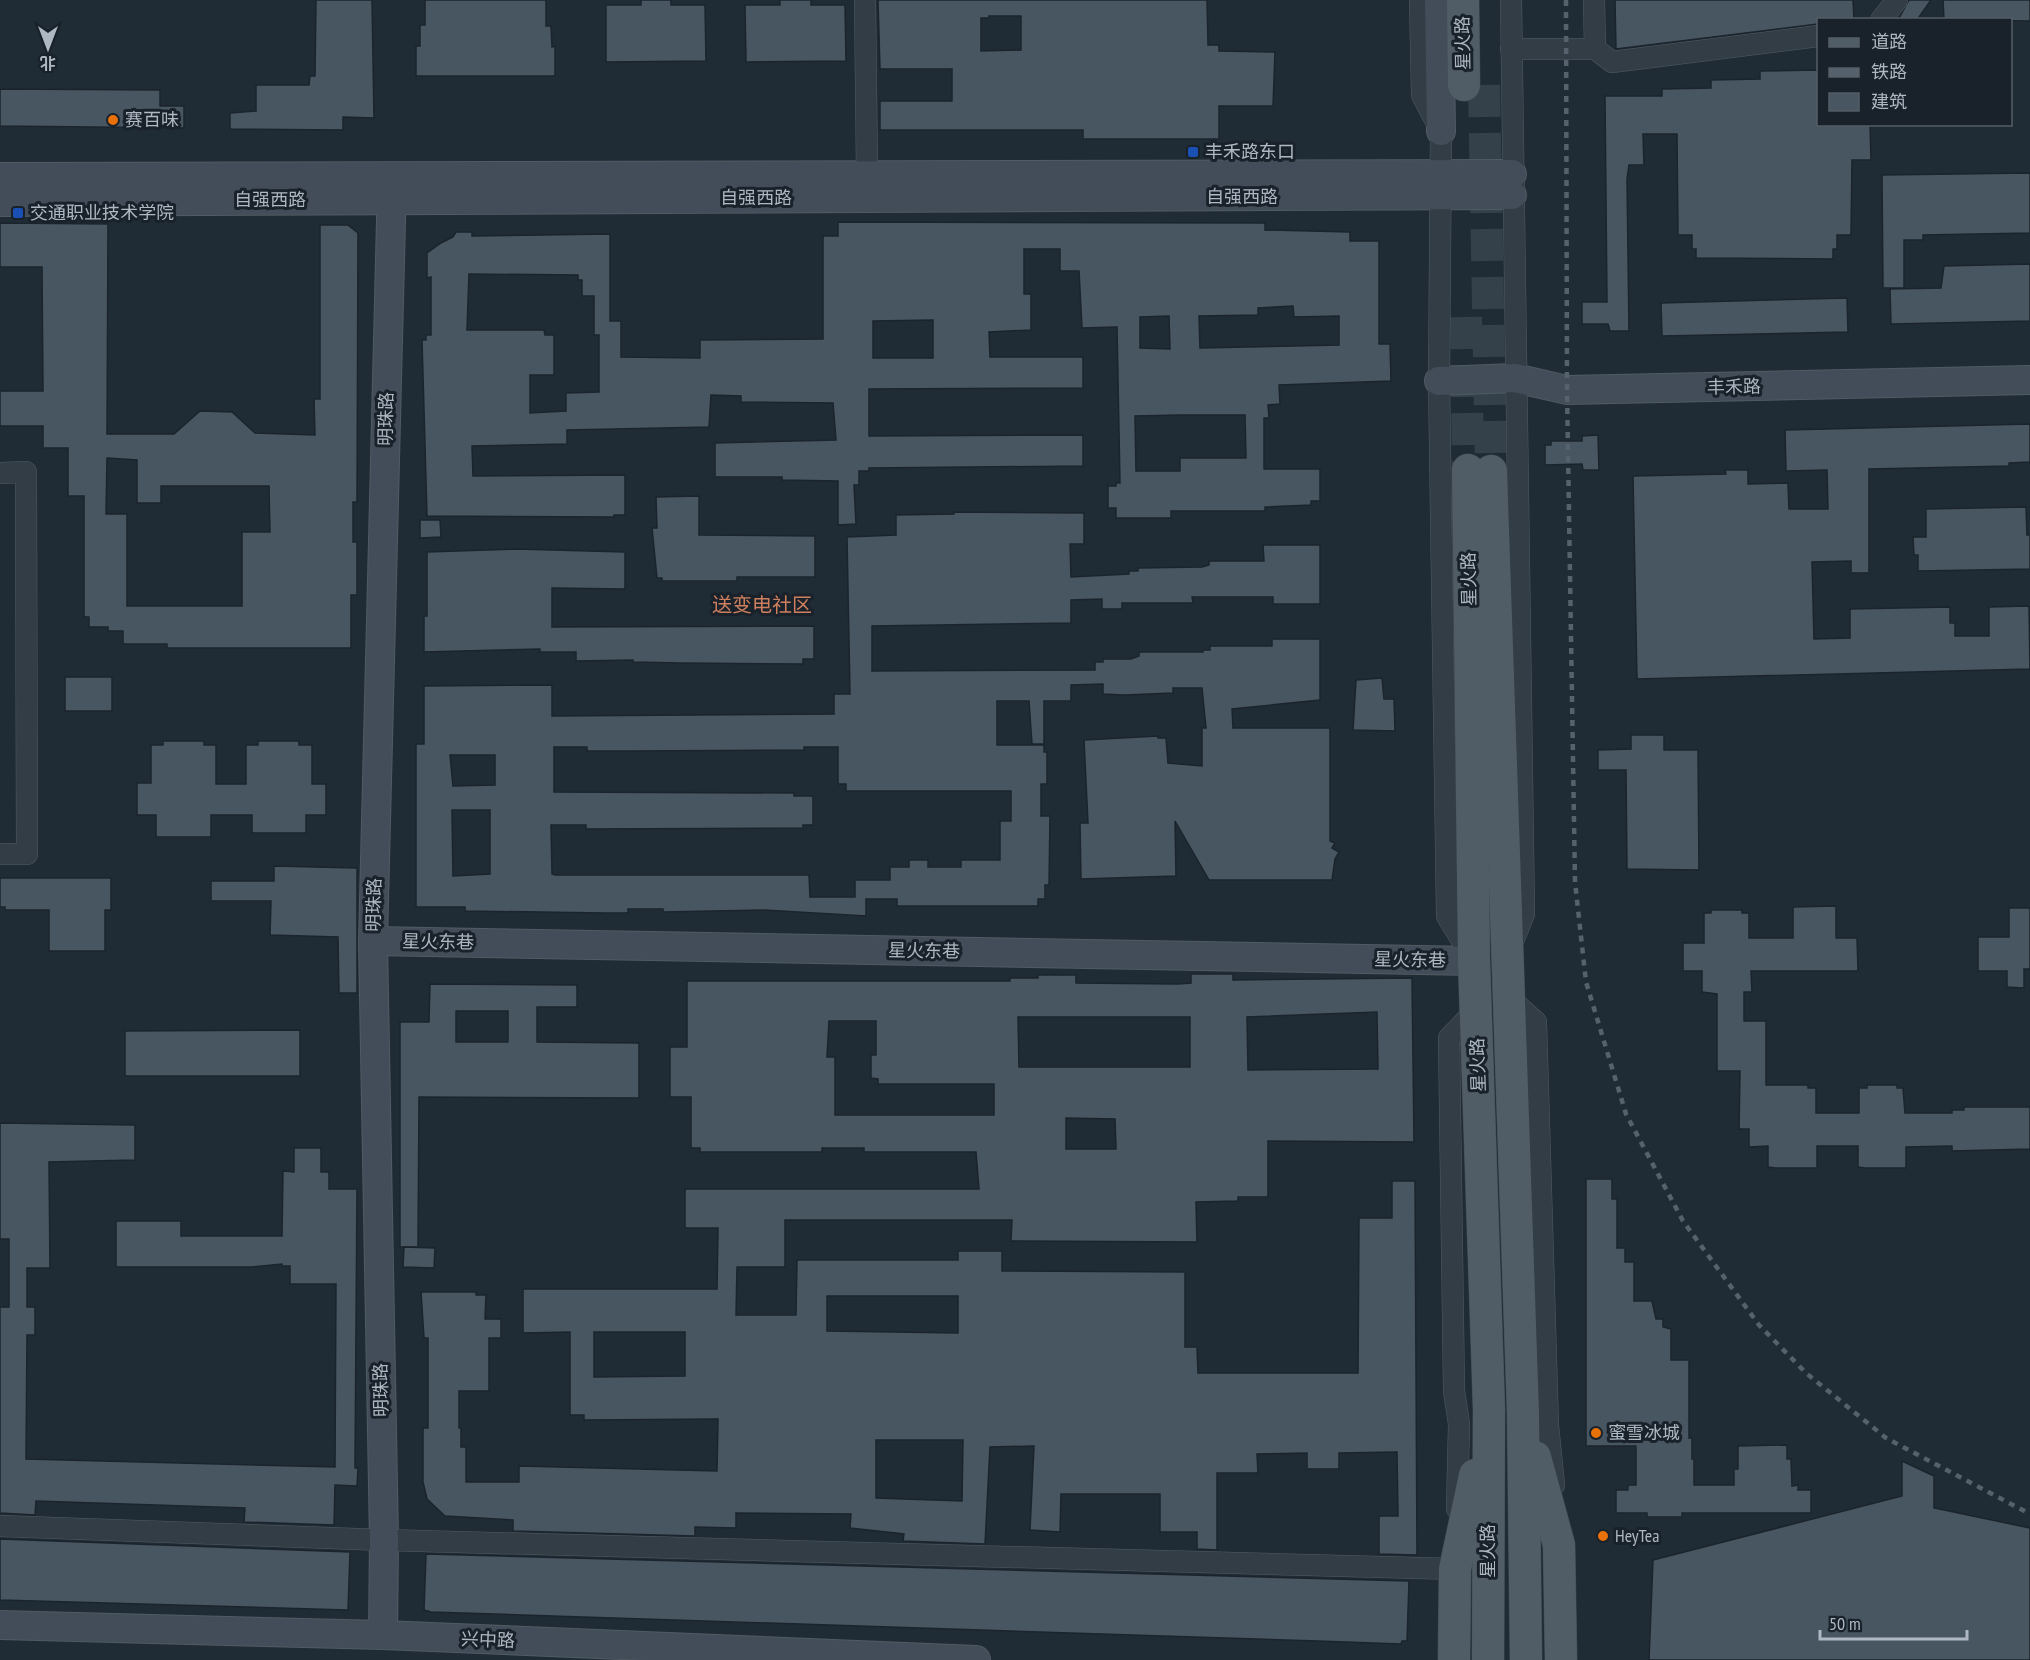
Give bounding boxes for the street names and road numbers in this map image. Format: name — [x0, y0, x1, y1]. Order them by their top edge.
street label: 星火路 — [1451, 16, 1474, 70]
street label: 自强西路 — [1206, 185, 1278, 208]
street label: 自强西路 — [720, 186, 792, 209]
street label: 自强西路 — [234, 188, 306, 211]
street label: 丰禾路 — [1707, 375, 1761, 398]
street label: 明珠路 — [374, 392, 397, 446]
street label: 星火路 — [1457, 552, 1480, 606]
street label: 明珠路 — [362, 878, 385, 932]
street label: 星火东巷 — [402, 929, 474, 954]
street label: 星火东巷 — [888, 938, 960, 963]
street label: 星火东巷 — [1374, 947, 1446, 972]
street label: 星火路 — [1465, 1038, 1490, 1092]
street label: 明珠路 — [369, 1363, 392, 1417]
street label: 星火路 — [1476, 1524, 1499, 1578]
street label: 兴中路 — [461, 1627, 515, 1652]

